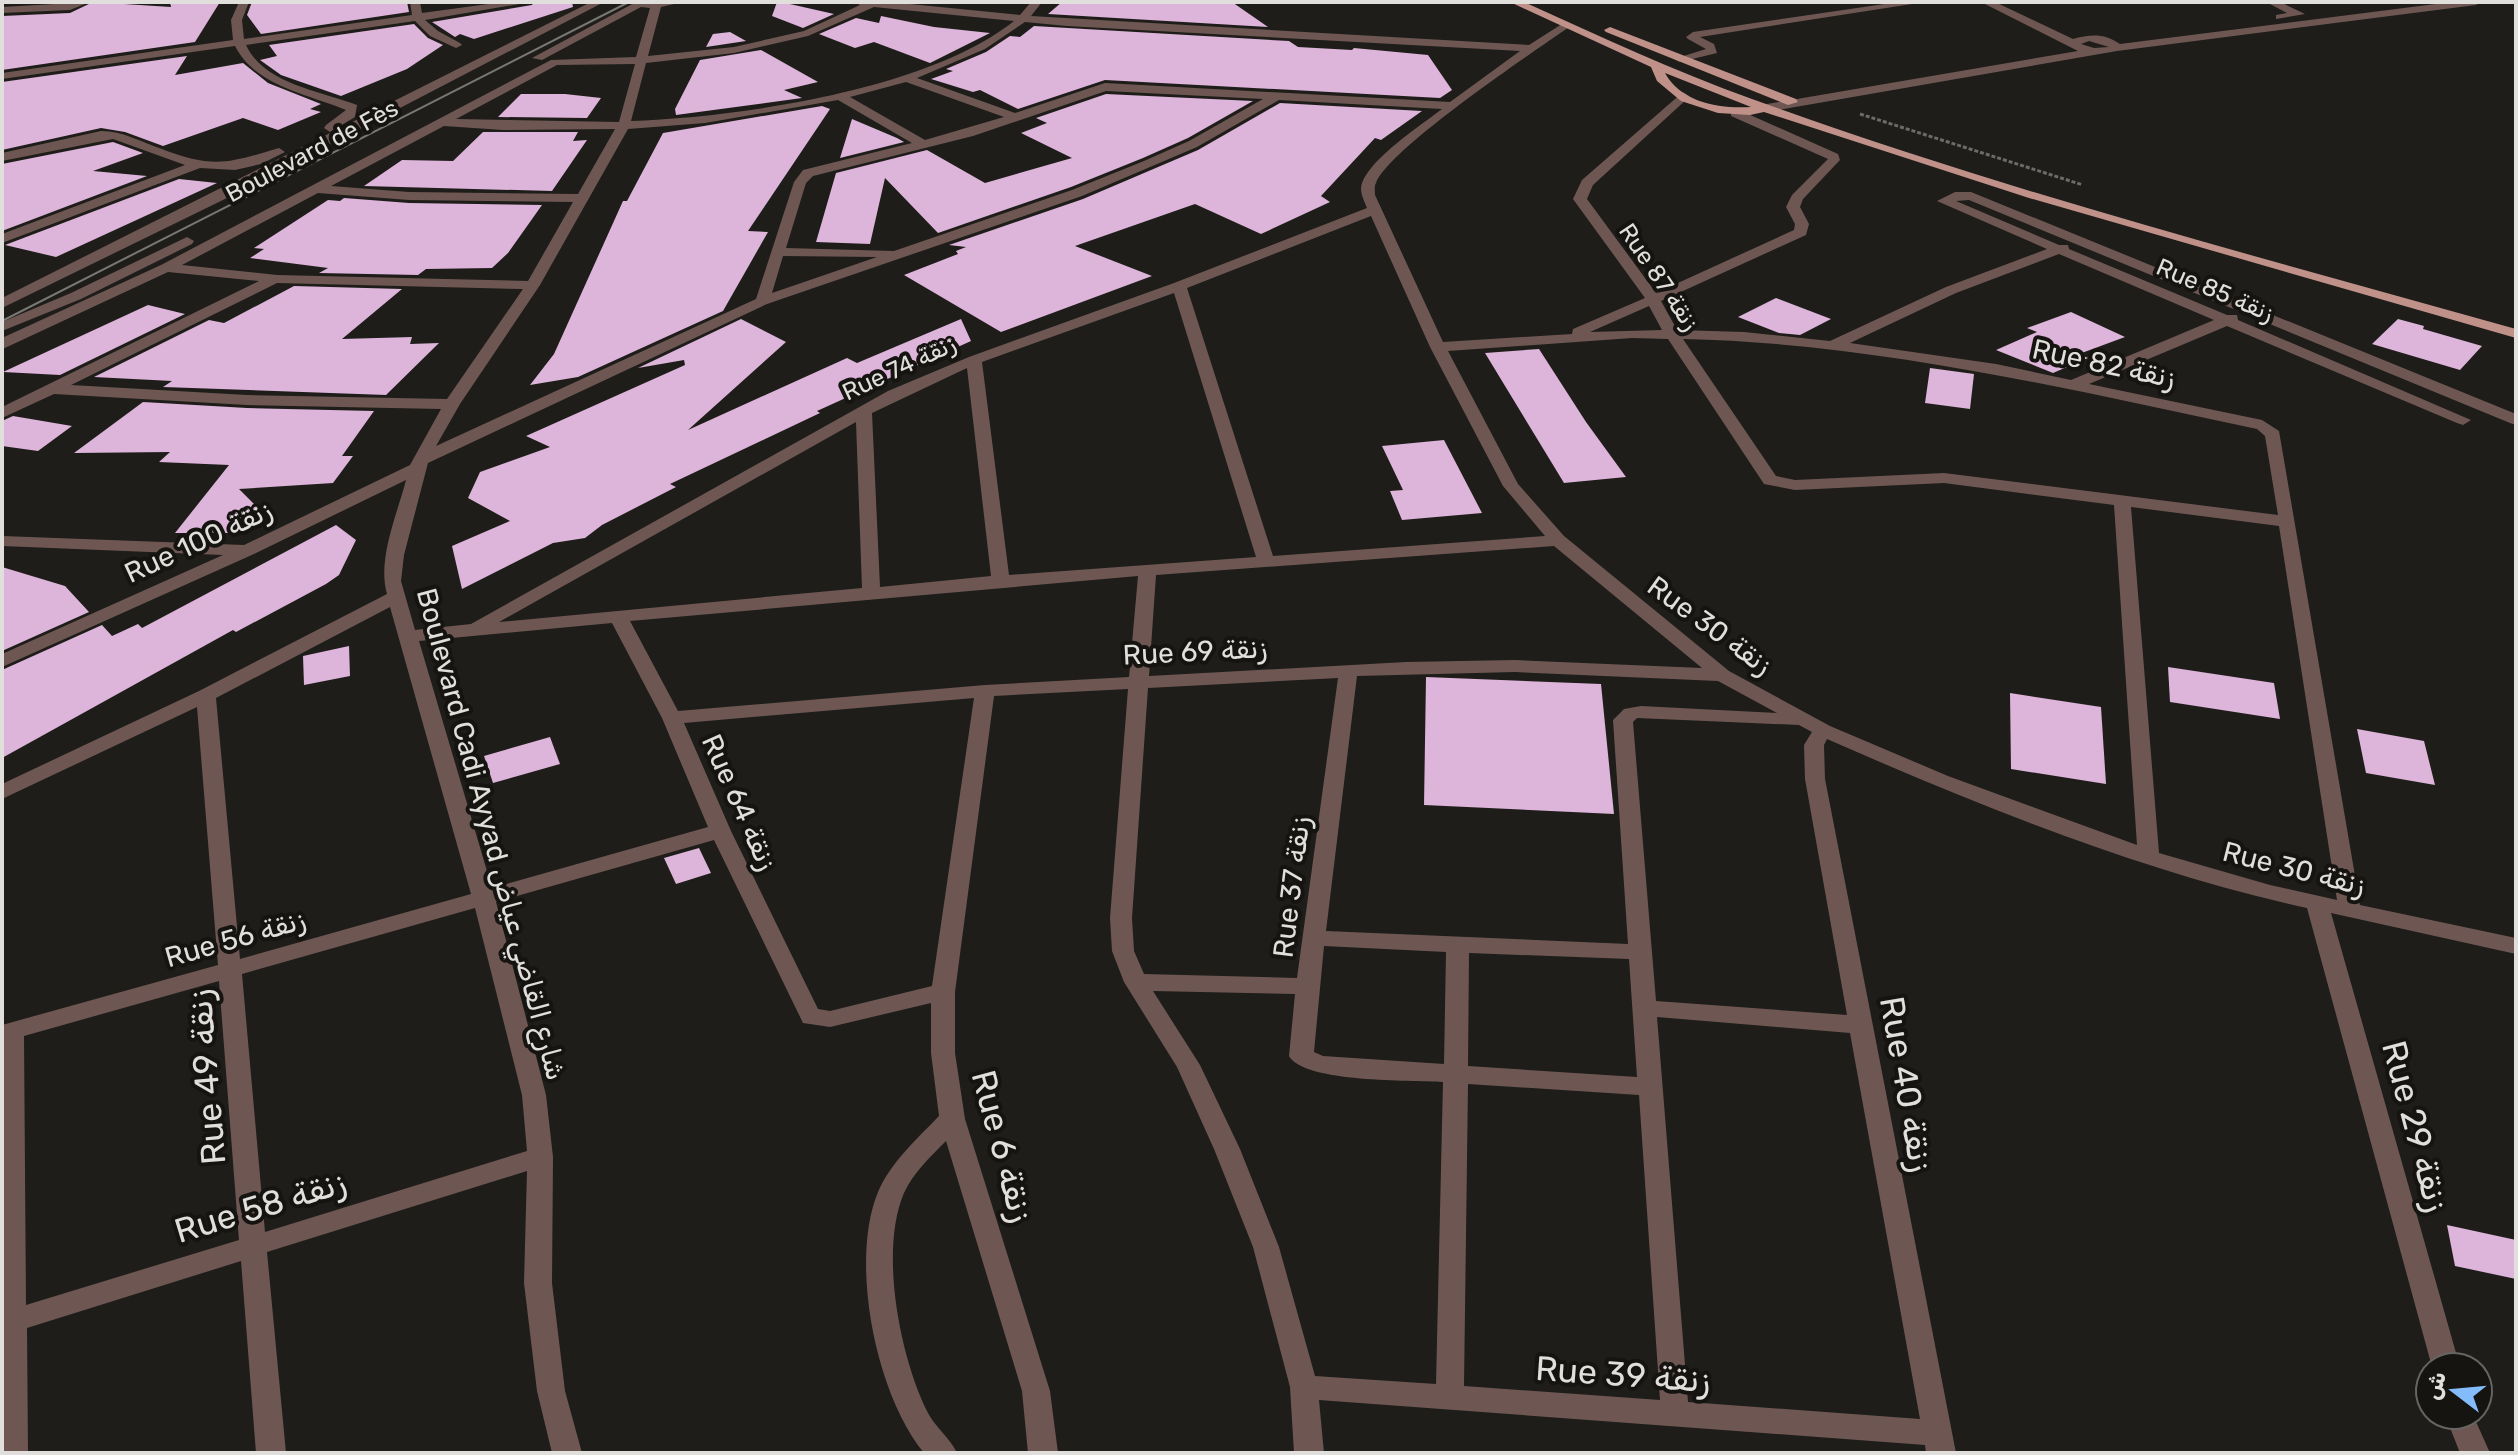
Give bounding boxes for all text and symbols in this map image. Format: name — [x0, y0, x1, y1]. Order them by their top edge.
street label: Boulevard de Fès — [221, 94, 403, 208]
street label: Rue 87 زنقة — [1613, 218, 1705, 336]
street label: Rue 85 زنقة — [2152, 253, 2278, 327]
street label: Rue 74 زنقة — [838, 330, 960, 406]
street label: Rue 82 زنقة — [2029, 332, 2178, 395]
street label: Rue 100 زنقة — [119, 493, 277, 590]
street label: Rue 30 زنقة — [1641, 569, 1778, 682]
street label: Boulevard Cadi Ayyad شارع القاضي عياض — [405, 585, 573, 1085]
street label: Rue 69 زنقة — [1122, 631, 1268, 672]
street label: Rue 64 زنقة — [695, 729, 784, 875]
street label: Rue 37 زنقة — [1266, 814, 1317, 960]
street label: Rue 30 زنقة — [2219, 835, 2369, 902]
street label: Rue 56 زنقة — [161, 903, 309, 974]
street label: Rue 49 زنقة — [178, 988, 235, 1166]
street label: Rue 40 زنقة — [1871, 993, 1942, 1175]
street label: Rue 29 زنقة — [2373, 1036, 2458, 1216]
street label: Rue 6 زنقة — [963, 1066, 1042, 1226]
street label: Rue 58 زنقة — [170, 1161, 351, 1252]
street label: Rue 39 زنقة — [1534, 1348, 1712, 1401]
north arrow — [2414, 1351, 2494, 1431]
text: ش — [2418, 1369, 2452, 1403]

